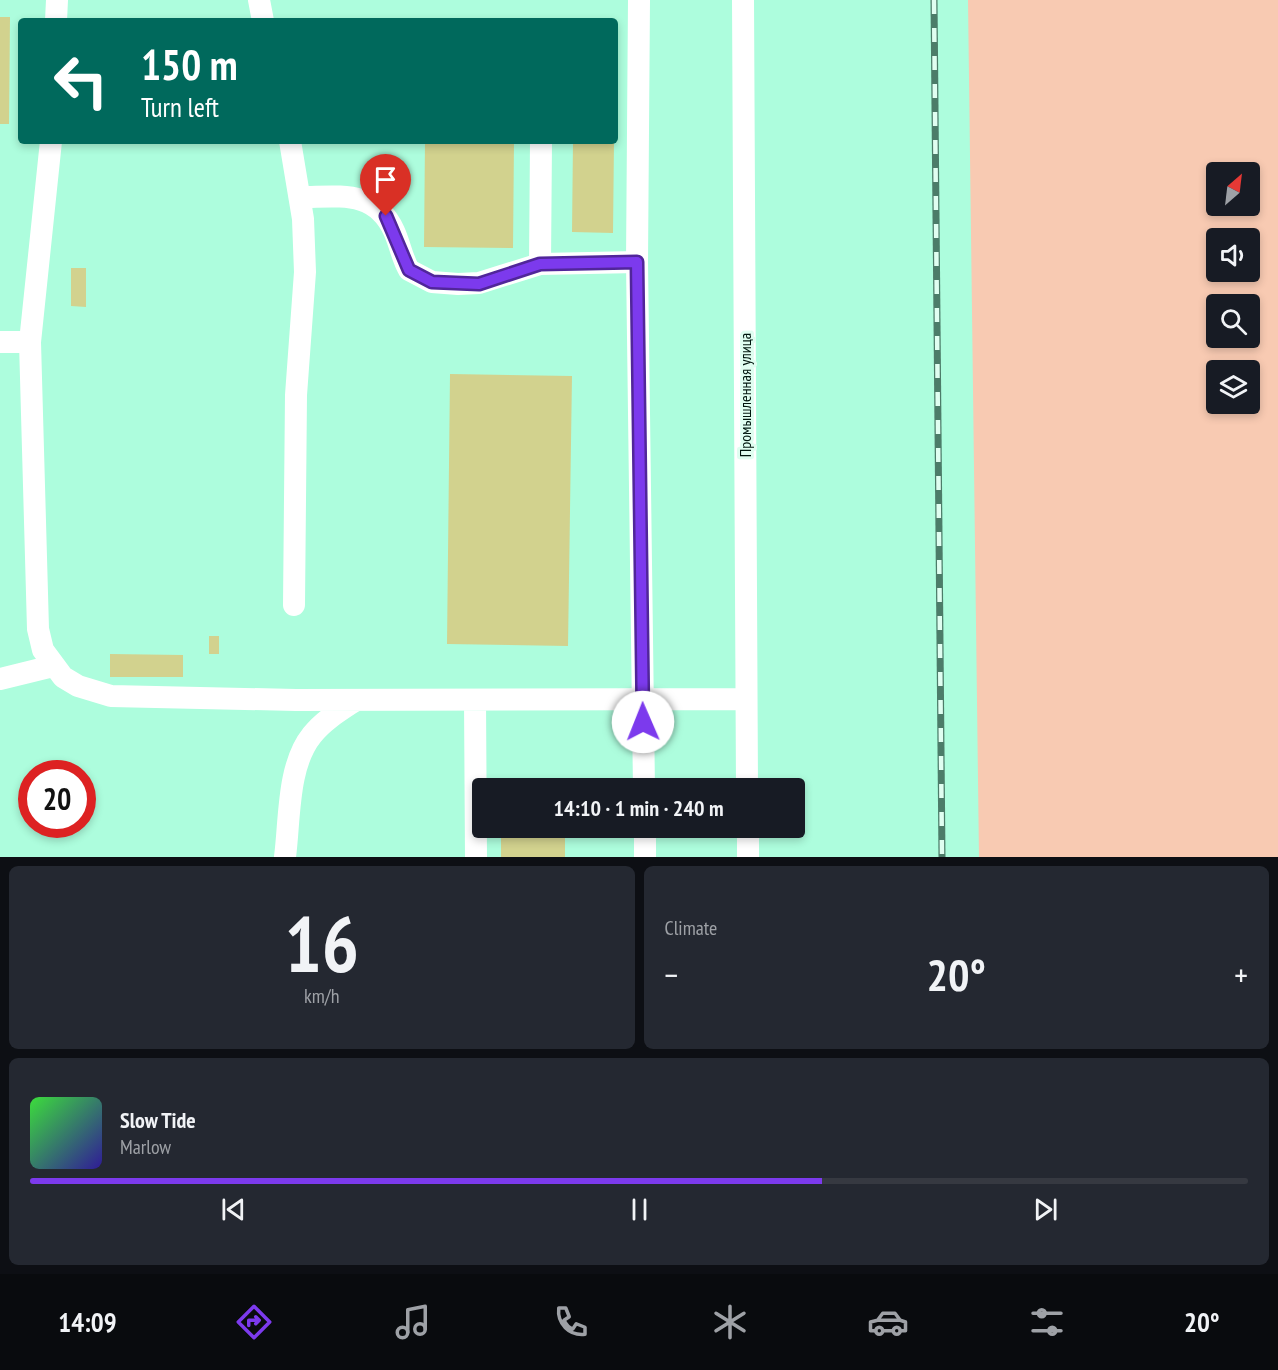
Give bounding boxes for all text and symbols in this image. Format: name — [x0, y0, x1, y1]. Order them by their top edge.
text: 150 m — [141, 37, 238, 92]
icon: left — [42, 42, 120, 120]
text: Turn left — [141, 90, 219, 124]
pin — [360, 154, 411, 216]
north arrow — [1206, 162, 1260, 216]
map controls — [1206, 162, 1260, 414]
icon: arrive — [369, 163, 402, 196]
button: sound — [1206, 228, 1260, 282]
button: search — [1206, 294, 1260, 348]
street label: Промышленная улица — [735, 333, 755, 457]
button: layers — [1206, 360, 1260, 414]
position arrow — [611, 690, 675, 754]
speed limit sign: 20 — [18, 760, 96, 838]
text: 14:10 · 1 min · 240 m — [553, 794, 724, 822]
text: 16 — [284, 893, 359, 994]
text: Climate — [665, 915, 717, 941]
text: 20° — [927, 945, 986, 1003]
text: − — [665, 953, 678, 996]
text: + — [1234, 953, 1248, 996]
text: km/h — [304, 983, 339, 1009]
text: Slow Tide — [120, 1106, 196, 1134]
text: Marlow — [120, 1134, 171, 1160]
icon: previous — [217, 1193, 250, 1226]
icon: pause — [623, 1193, 656, 1226]
icon: next — [1029, 1193, 1062, 1226]
icon: directions — [233, 1301, 275, 1343]
icon: music — [392, 1301, 434, 1343]
icon: phone — [550, 1301, 592, 1343]
icon: climate — [709, 1301, 751, 1343]
icon: car — [867, 1301, 909, 1343]
icon: filters — [1026, 1301, 1068, 1343]
text: 14:09 — [58, 1305, 117, 1339]
text: 20° — [1184, 1305, 1220, 1339]

